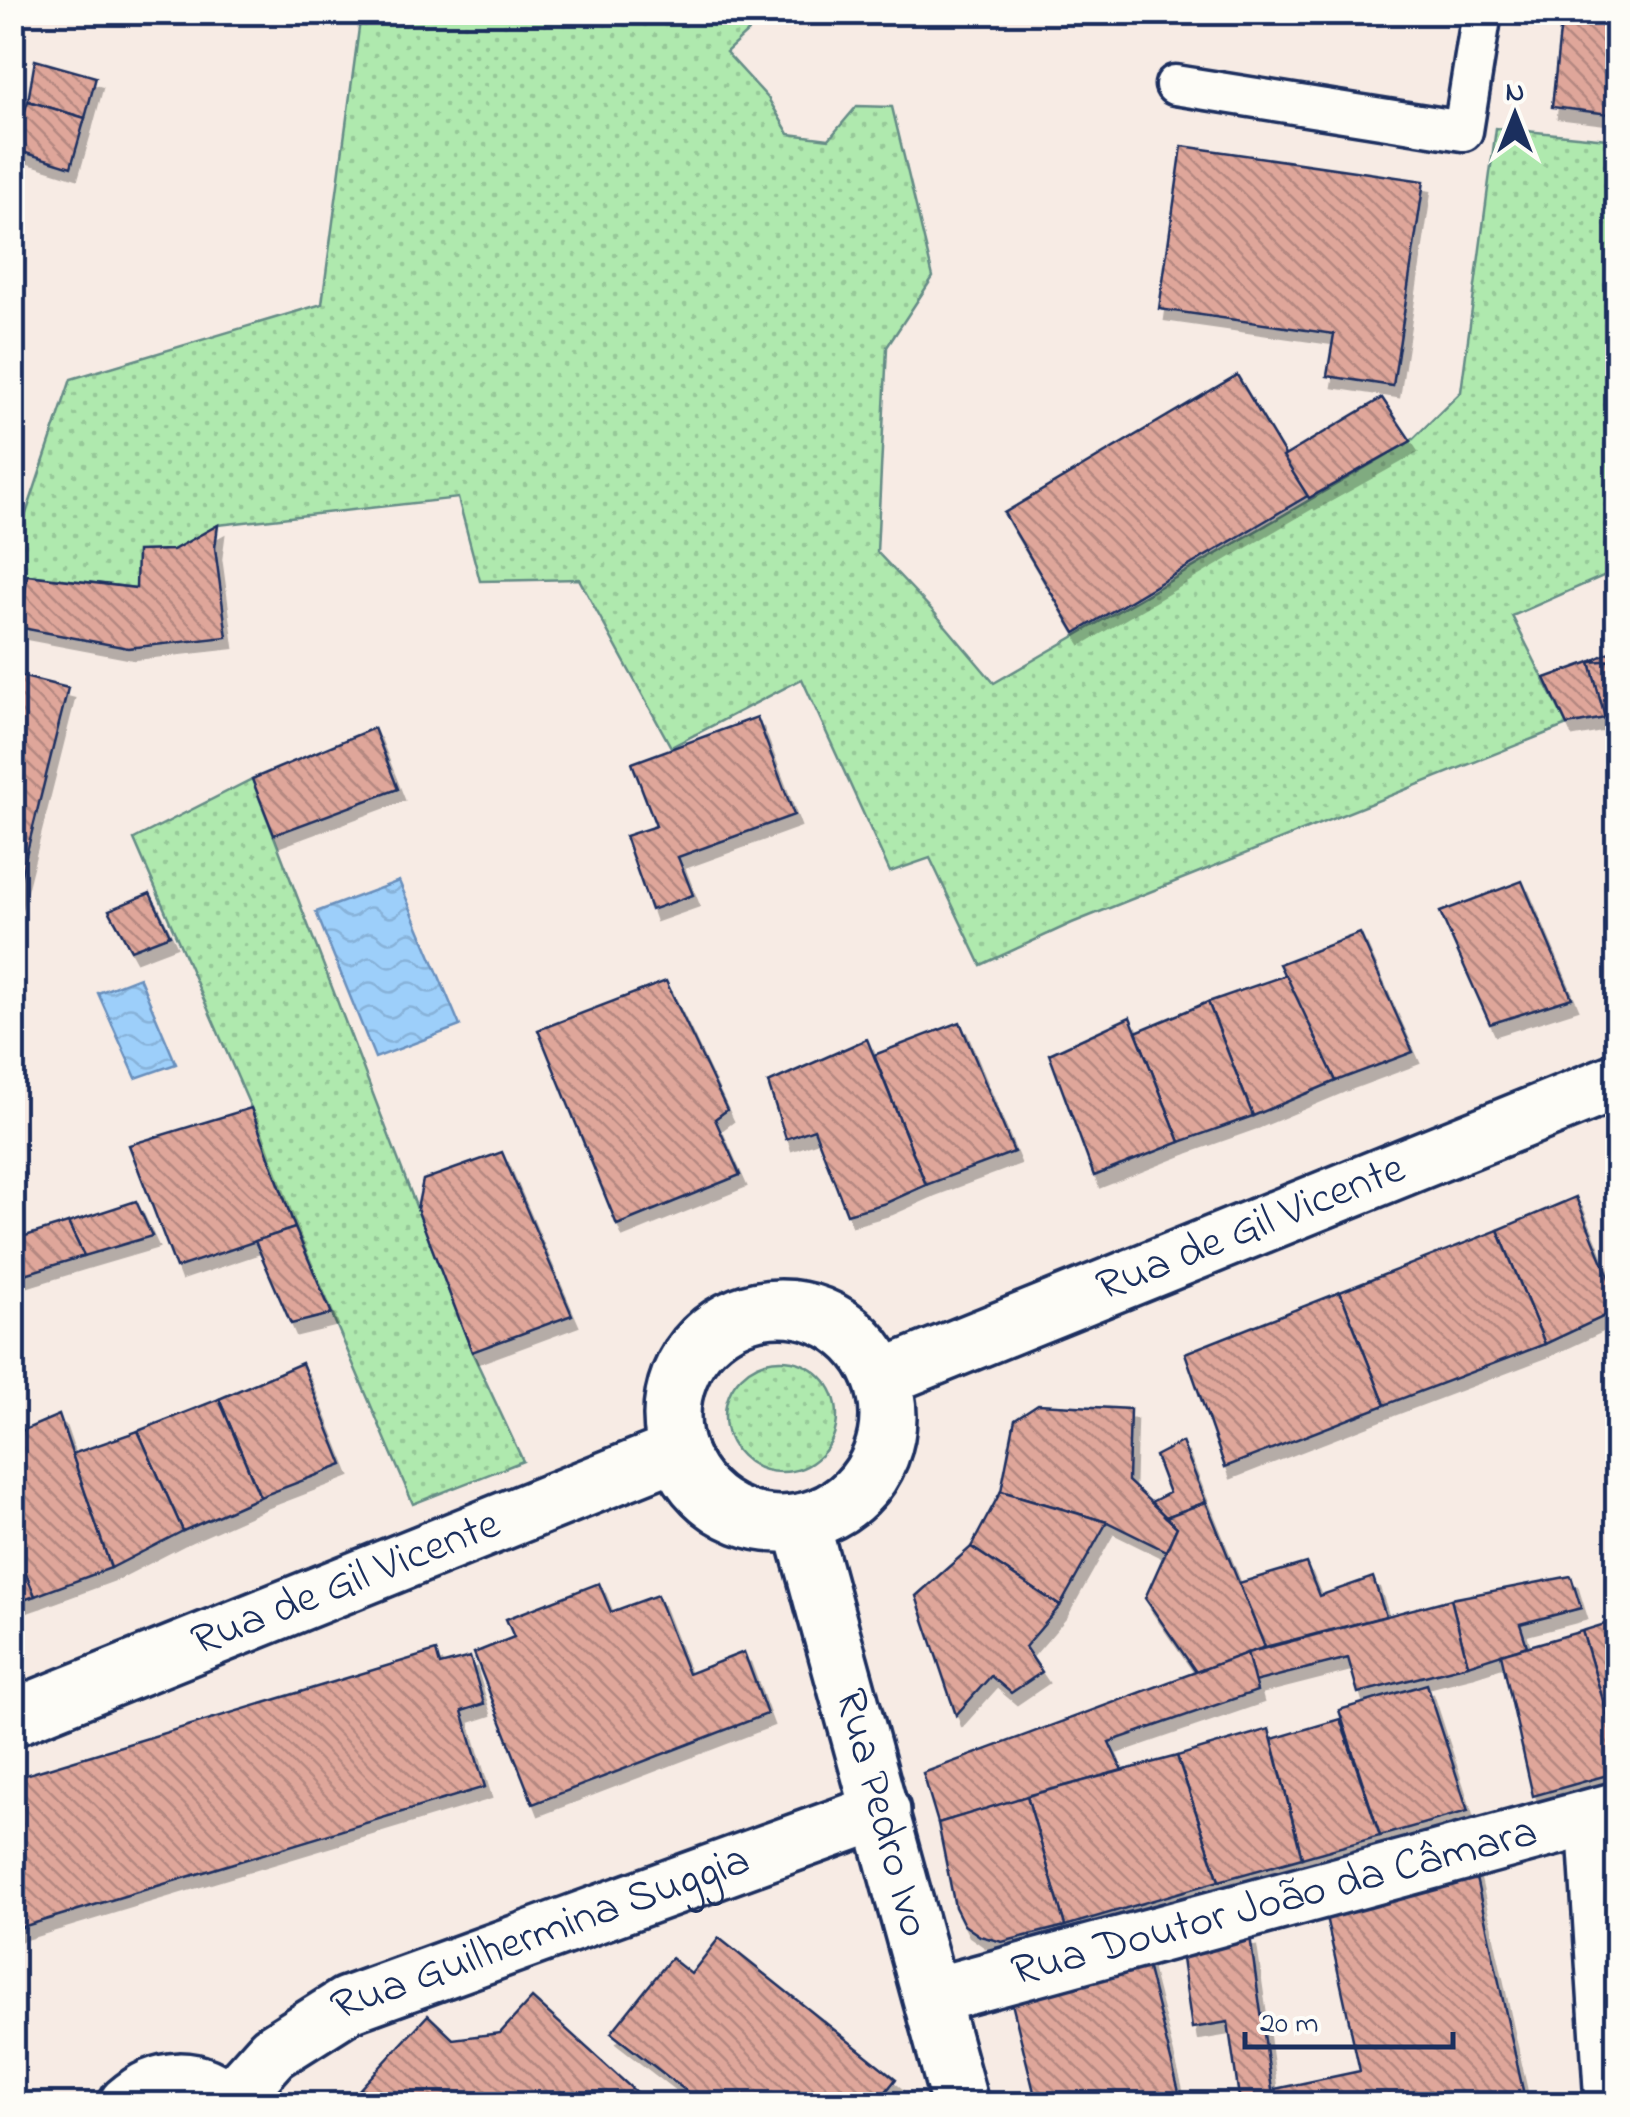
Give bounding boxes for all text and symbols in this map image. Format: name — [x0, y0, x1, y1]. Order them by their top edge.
north arrow — [1465, 65, 1565, 165]
text: N — [1506, 73, 1524, 114]
street label: Rua de Gil Vicente — [1087, 1137, 1416, 1321]
street label: Rua de Gil Vicente — [182, 1492, 511, 1676]
street label: Rua Pedro Ivo — [815, 1682, 946, 1945]
street label: Rua Doutor João da Câmara — [1004, 1800, 1545, 2006]
street label: Rua Guilhermina Suggia — [319, 1829, 759, 2040]
scale bar — [1245, 1987, 1452, 2049]
text: 20 m — [1260, 2003, 1319, 2047]

